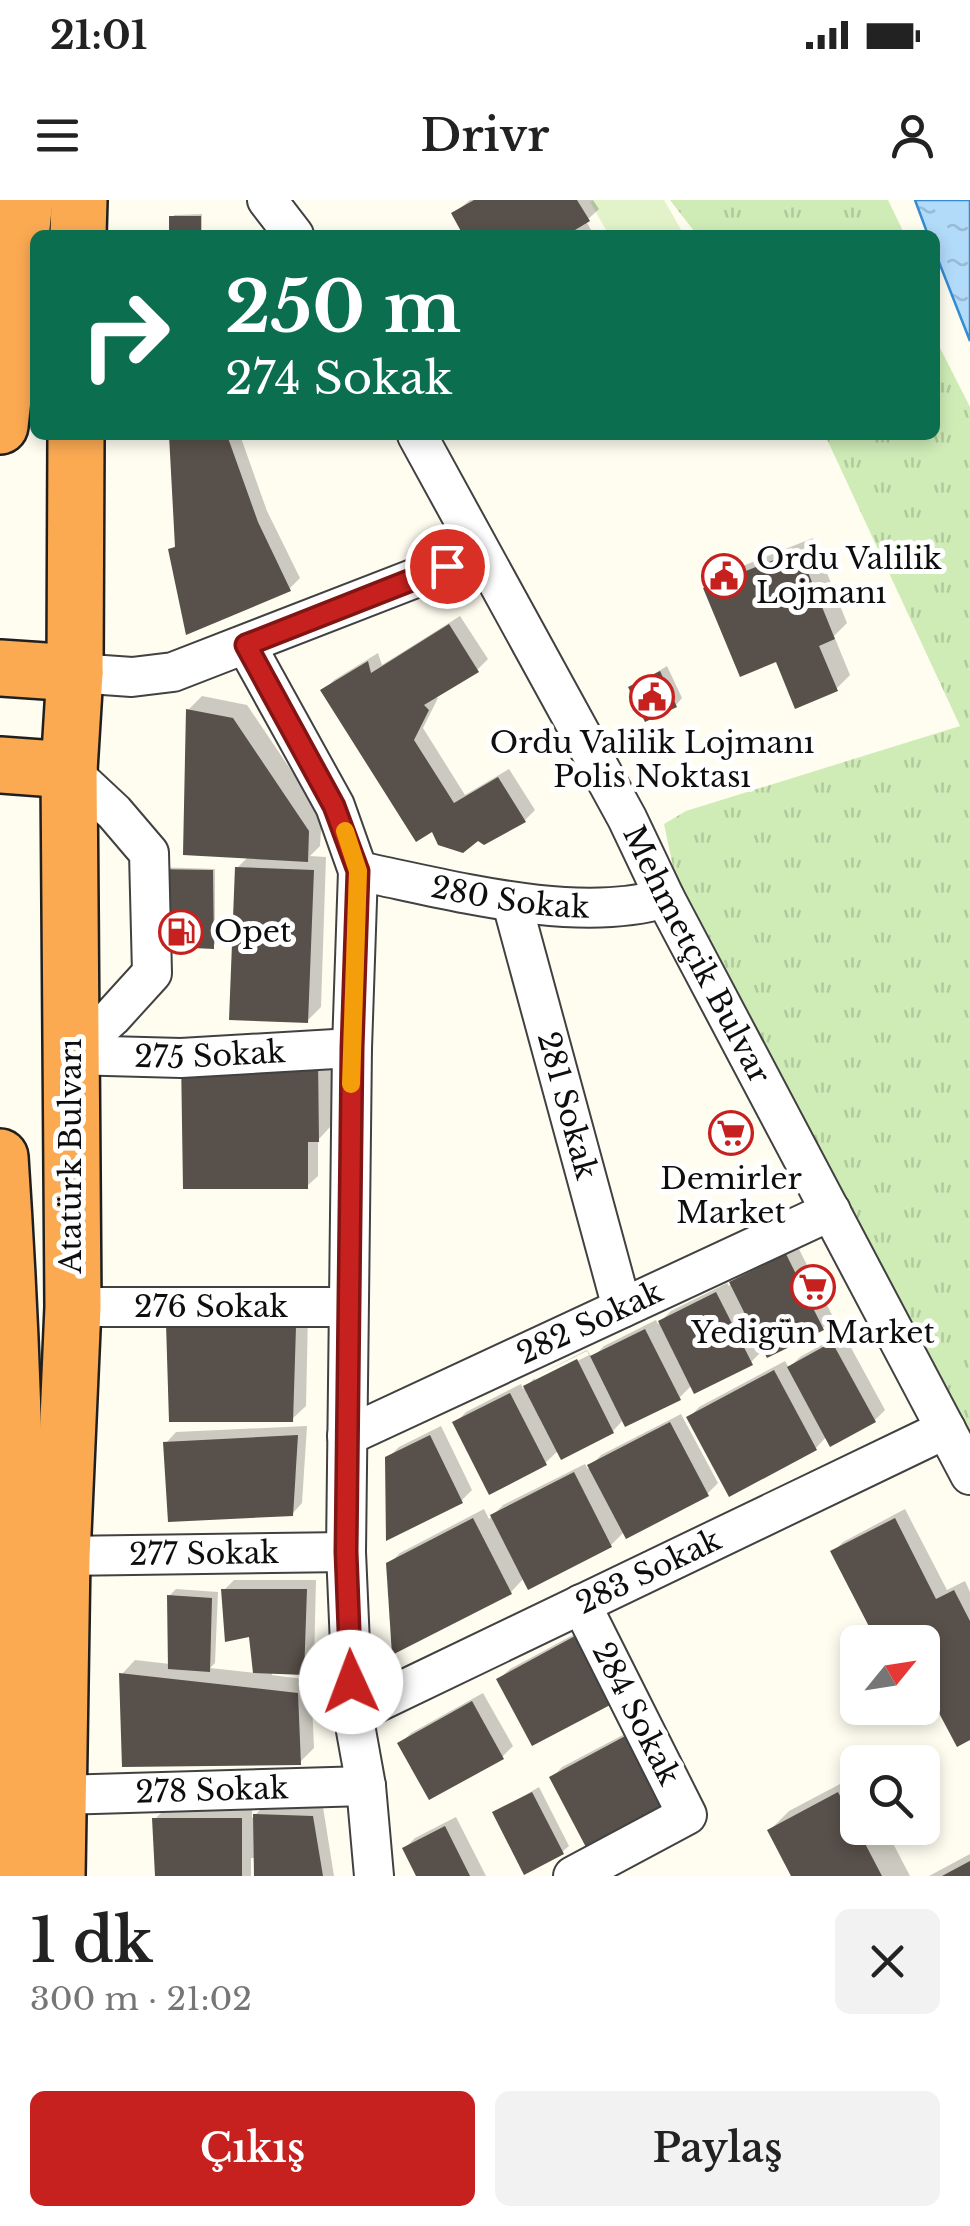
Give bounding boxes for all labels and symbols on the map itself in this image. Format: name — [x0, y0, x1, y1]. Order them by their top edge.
pin — [405, 524, 490, 609]
place label: Ordu Valilik Lojmanı — [756, 540, 942, 611]
public building icon: Ordu Valilik Lojmanı — [701, 553, 747, 599]
public building icon: Ordu Valilik Lojmanı Polis Noktası — [629, 674, 675, 720]
place label: Ordu Valilik Lojmanı Polis Noktası — [490, 724, 814, 795]
street label: Mehmetçik Bulvar — [615, 819, 779, 1090]
street label: 280 Sokak — [428, 868, 590, 926]
fuel station icon: Opet — [158, 909, 204, 955]
place label: Opet — [214, 913, 292, 950]
street label: 281 Sokak — [530, 1028, 605, 1184]
street label: 275 Sokak — [134, 1033, 287, 1076]
street label: Atatürk Bulvarı — [52, 1038, 89, 1275]
supermarket icon: Demirler Market — [708, 1110, 754, 1156]
place label: Demirler Market — [660, 1160, 803, 1231]
supermarket icon: Yedigün Market — [790, 1264, 836, 1310]
street label: 282 Sokak — [511, 1273, 669, 1372]
street label: 276 Sokak — [134, 1288, 289, 1325]
place label: Yedigün Market — [690, 1314, 935, 1351]
street label: 283 Sokak — [570, 1521, 727, 1622]
street label: 277 Sokak — [129, 1534, 280, 1573]
north arrow — [840, 1625, 940, 1725]
position arrow — [299, 1630, 403, 1734]
street label: 284 Sokak — [585, 1636, 688, 1792]
street label: 278 Sokak — [135, 1769, 289, 1811]

